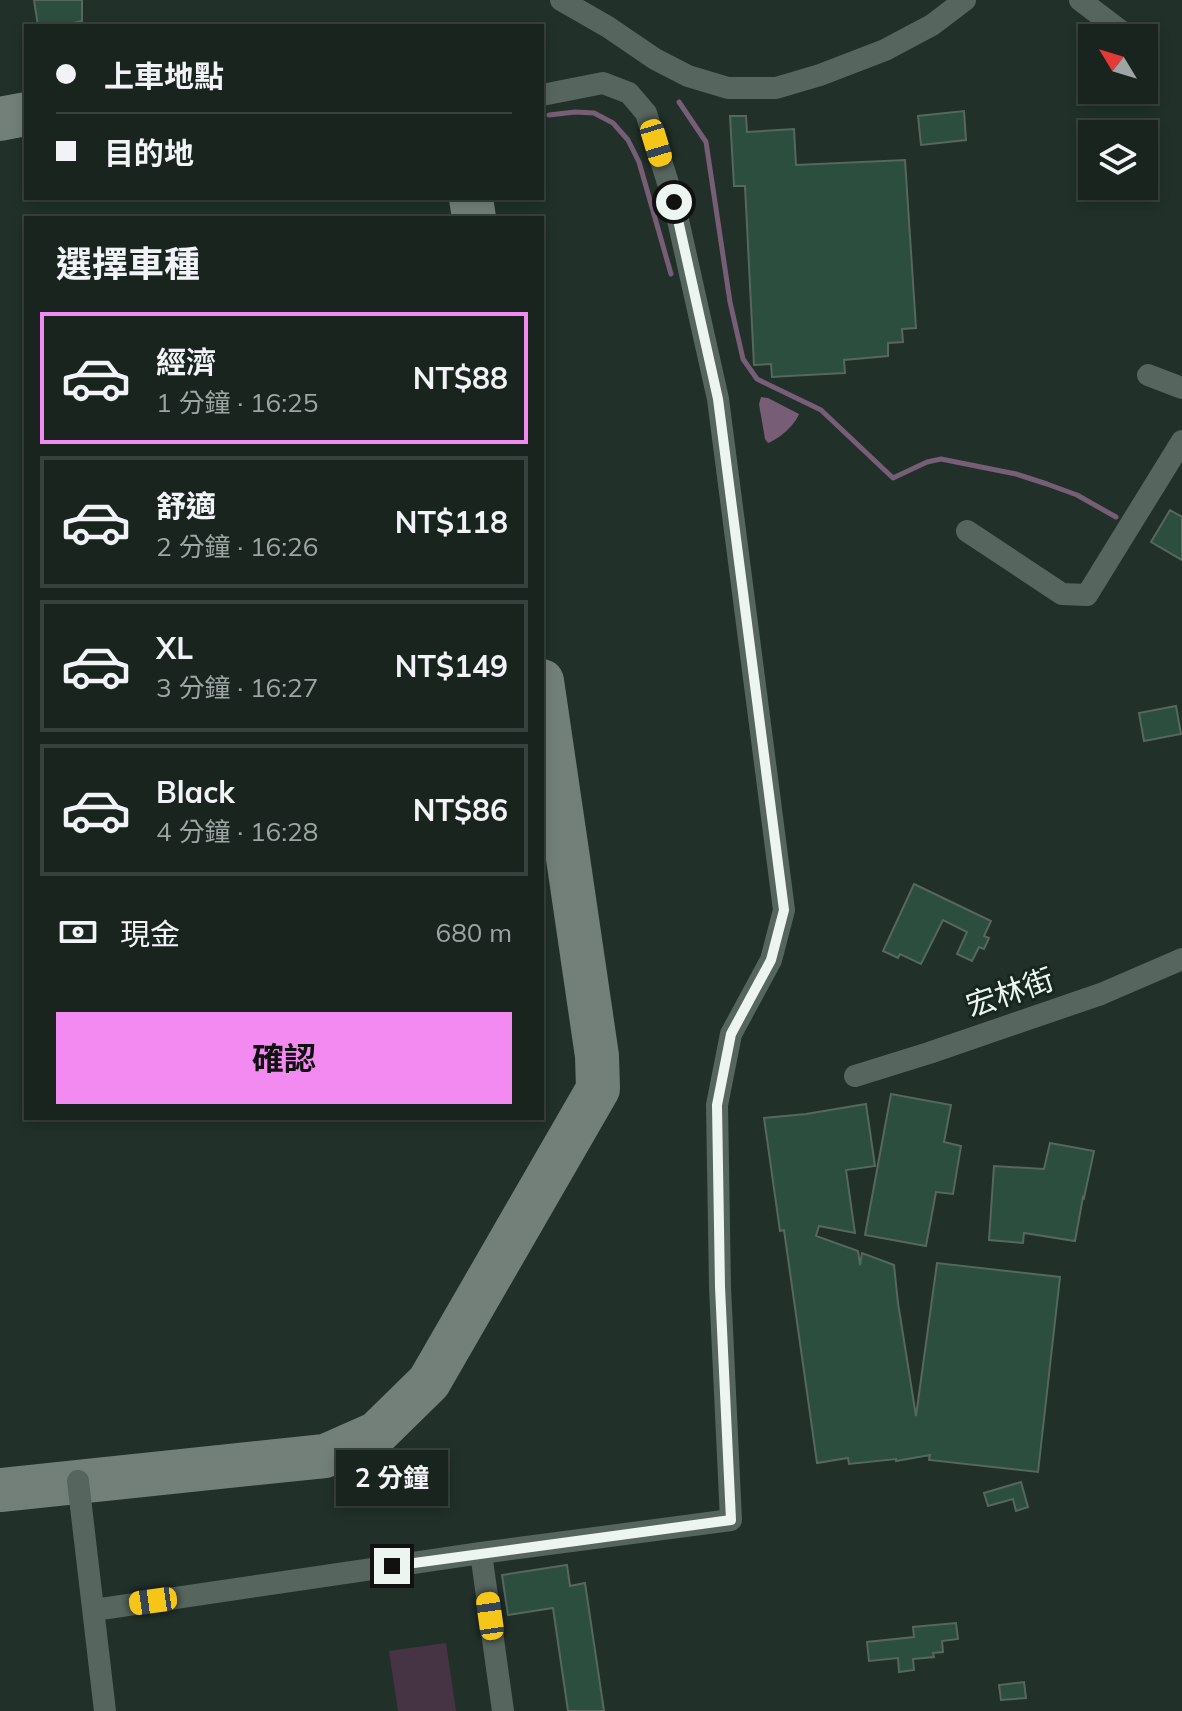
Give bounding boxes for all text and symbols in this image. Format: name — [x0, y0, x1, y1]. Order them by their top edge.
north arrow — [1078, 24, 1158, 104]
map controls — [1078, 24, 1158, 200]
text: 上車地點 — [104, 57, 224, 95]
car — [638, 117, 674, 169]
button: layers — [1078, 120, 1158, 200]
text: 目的地 — [104, 134, 194, 172]
route start — [656, 184, 692, 220]
text: 選擇車種 — [56, 241, 200, 286]
icon: car — [60, 342, 132, 414]
text: 經濟 — [156, 343, 216, 381]
text: NT$88 — [413, 359, 508, 397]
text: 1 分鐘 · 16:25 — [156, 386, 318, 419]
icon: car — [60, 486, 132, 558]
text: 舒適 — [156, 487, 216, 525]
text: NT$118 — [395, 503, 508, 541]
text: 2 分鐘 · 16:26 — [156, 530, 318, 563]
text: XL — [156, 629, 193, 667]
icon: car — [60, 630, 132, 702]
text: NT$149 — [395, 647, 508, 685]
text: 3 分鐘 · 16:27 — [156, 671, 318, 704]
text: Black — [156, 773, 235, 811]
icon: car — [60, 774, 132, 846]
text: NT$86 — [413, 791, 508, 829]
text: 4 分鐘 · 16:28 — [156, 815, 318, 848]
icon: cash — [56, 910, 100, 954]
text: 現金 — [120, 915, 180, 953]
text: 680 m — [436, 916, 512, 949]
street label: 宏林街 — [961, 959, 1058, 1025]
button: 確認 — [56, 1012, 512, 1104]
callout: 2 分鐘 — [336, 1450, 448, 1506]
text: 2 分鐘 — [355, 1461, 429, 1494]
route end — [374, 1548, 410, 1584]
car — [128, 1586, 178, 1616]
car — [475, 1591, 505, 1641]

